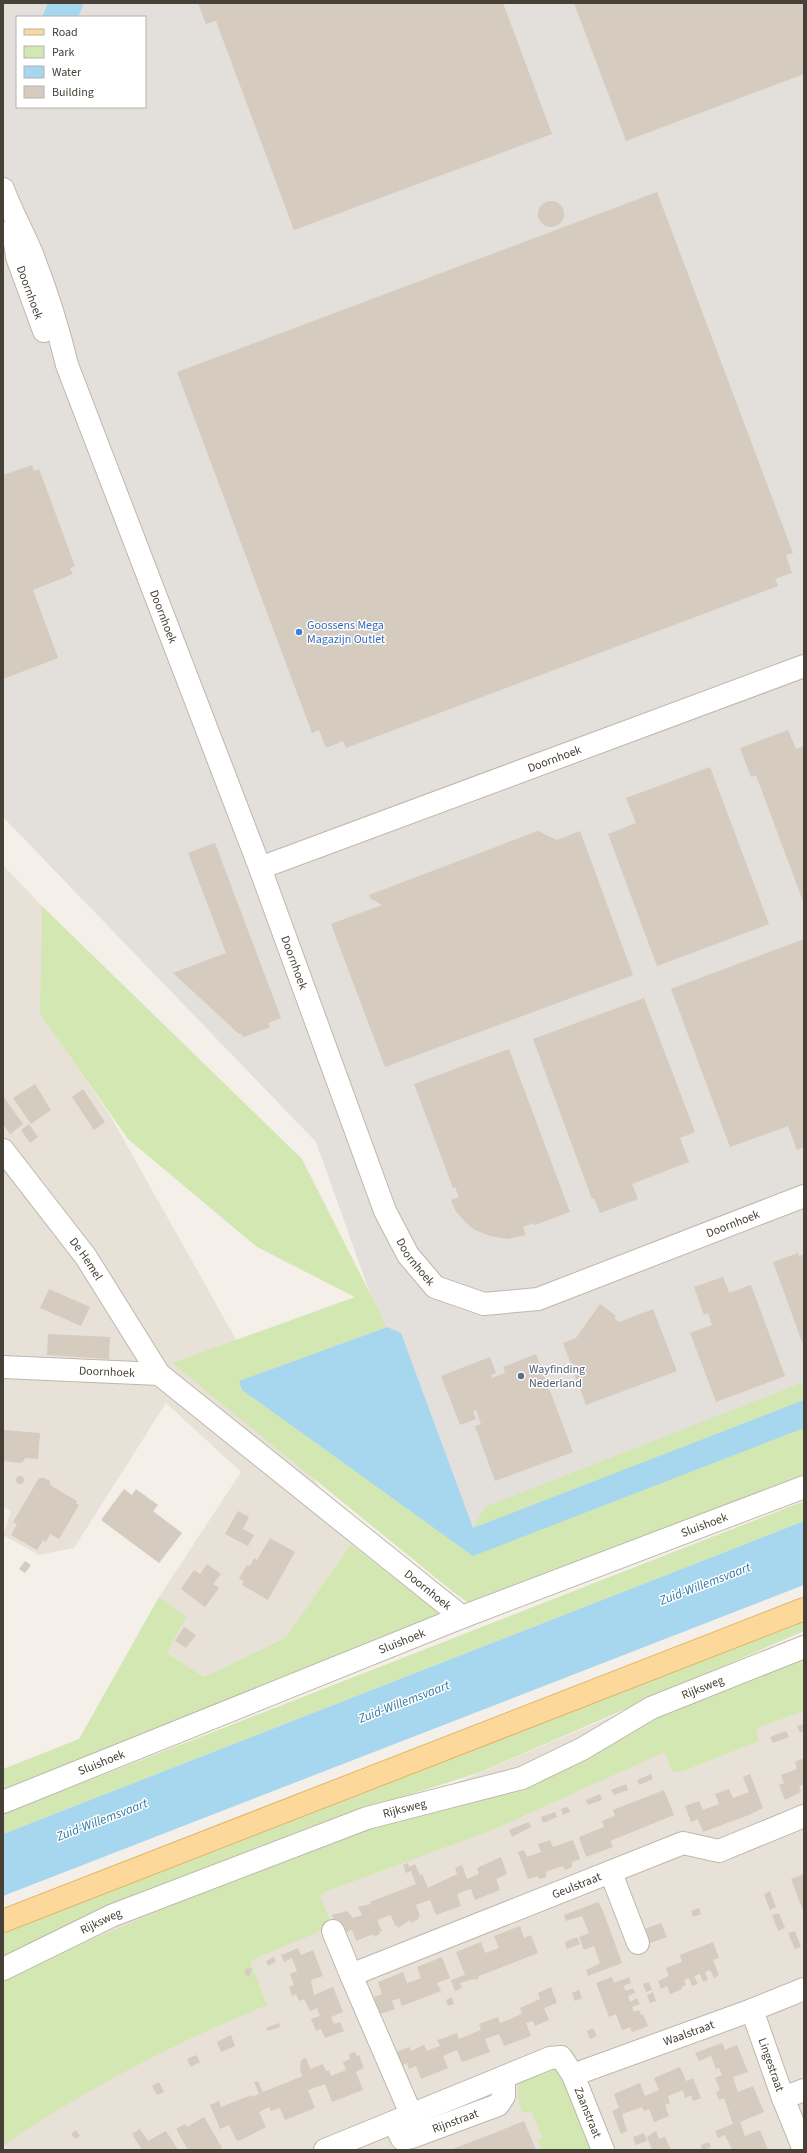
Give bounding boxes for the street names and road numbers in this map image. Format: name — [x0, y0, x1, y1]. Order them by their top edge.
street label: Doornhoek — [12, 263, 48, 322]
street label: Doornhoek — [145, 587, 181, 646]
street label: Doornhoek — [525, 741, 584, 776]
street label: Doornhoek — [277, 933, 312, 992]
street label: Doornhoek — [704, 1205, 762, 1242]
street label: De Hemel — [65, 1234, 107, 1283]
street label: Doornhoek — [392, 1235, 439, 1290]
street label: Doornhoek — [78, 1362, 135, 1381]
street label: Sluishoek — [678, 1508, 730, 1542]
street label: Doornhoek — [401, 1566, 455, 1614]
street label: Sluishoek — [376, 1624, 428, 1658]
street label: Rijksweg — [679, 1671, 726, 1703]
street label: Sluishoek — [75, 1745, 127, 1779]
street label: Rijksweg — [381, 1795, 428, 1822]
street label: Geulstraat — [549, 1868, 604, 1903]
street label: Rijksweg — [77, 1904, 124, 1938]
street label: Waalstraat — [661, 2016, 717, 2050]
street label: Lingestraat — [754, 2035, 789, 2094]
street label: Zaanstraat — [570, 2084, 606, 2140]
street label: Rijnstraat — [430, 2105, 481, 2137]

